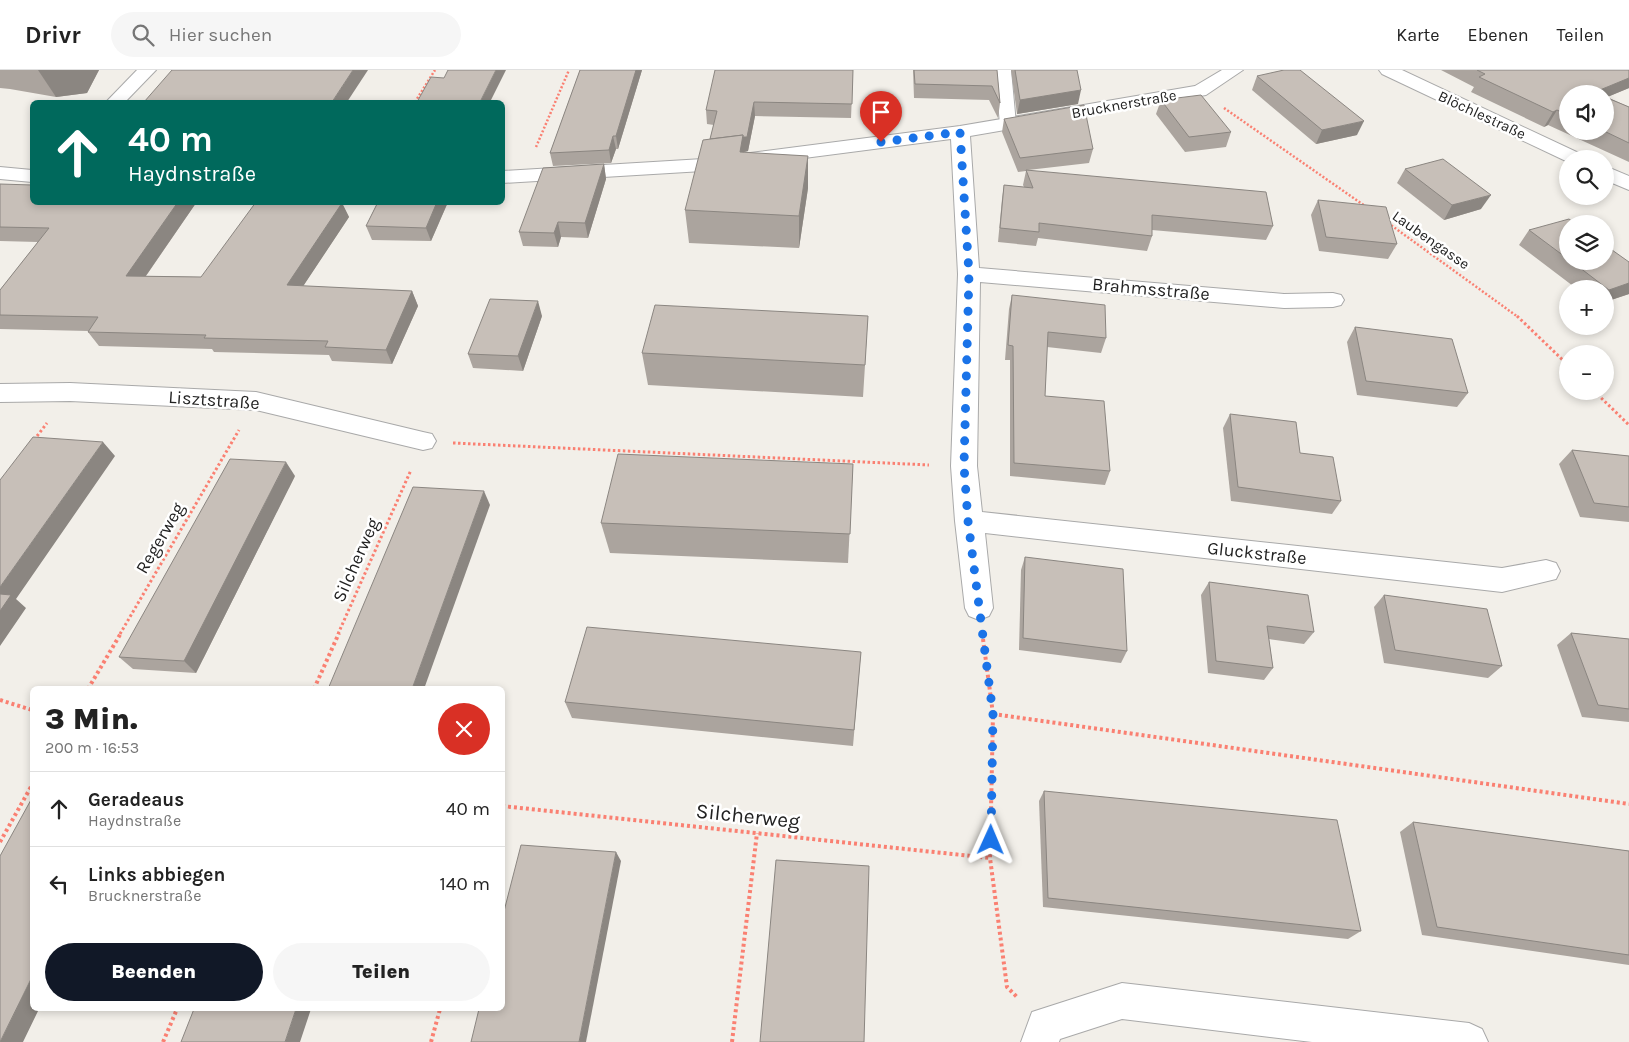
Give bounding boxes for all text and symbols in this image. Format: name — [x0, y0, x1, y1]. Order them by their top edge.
search box — [111, 12, 461, 57]
text: Drivr — [25, 21, 81, 49]
icon: search — [129, 21, 157, 49]
text: Hier suchen — [169, 24, 272, 46]
text: Karte — [1396, 24, 1440, 46]
text: Ebenen — [1468, 24, 1529, 46]
text: Teilen — [1557, 24, 1604, 46]
map controls — [1559, 85, 1614, 400]
button: sound — [1559, 85, 1614, 140]
street label: Brucknerstraße — [1070, 86, 1178, 122]
street label: Blöchlestraße — [1435, 87, 1529, 143]
pin — [860, 91, 902, 142]
icon: arrive — [867, 98, 895, 126]
text: 40 m — [128, 119, 213, 160]
icon: ahead — [45, 120, 110, 185]
button: search — [1559, 150, 1614, 205]
text: Haydnstraße — [128, 161, 256, 187]
street label: Laubengasse — [1389, 207, 1473, 273]
button: layers — [1559, 215, 1614, 270]
street label: Brahmsstraße — [1091, 273, 1211, 305]
button: + — [1559, 280, 1614, 335]
button: − — [1559, 345, 1614, 400]
street label: Lisztstraße — [168, 386, 260, 414]
street label: Regerweg — [131, 498, 189, 578]
street label: Silcherweg — [328, 515, 384, 605]
street label: Gluckstraße — [1206, 537, 1308, 569]
text: 3 Min. — [45, 701, 138, 737]
button: close — [438, 703, 490, 755]
text: 200 m · 16:53 — [45, 738, 139, 757]
text: Geradeaus — [88, 789, 184, 811]
icon: ahead — [45, 795, 73, 823]
text: 40 m — [446, 798, 490, 820]
street label: Silcherweg — [695, 799, 801, 833]
text: Haydnstraße — [88, 811, 181, 830]
position arrow — [964, 813, 1016, 865]
text: Links abbiegen — [88, 864, 225, 886]
icon: left — [45, 870, 73, 898]
text: 140 m — [440, 873, 490, 895]
text: Brucknerstraße — [88, 886, 201, 905]
button: Beenden — [45, 943, 263, 1001]
button: Teilen — [273, 943, 490, 1001]

